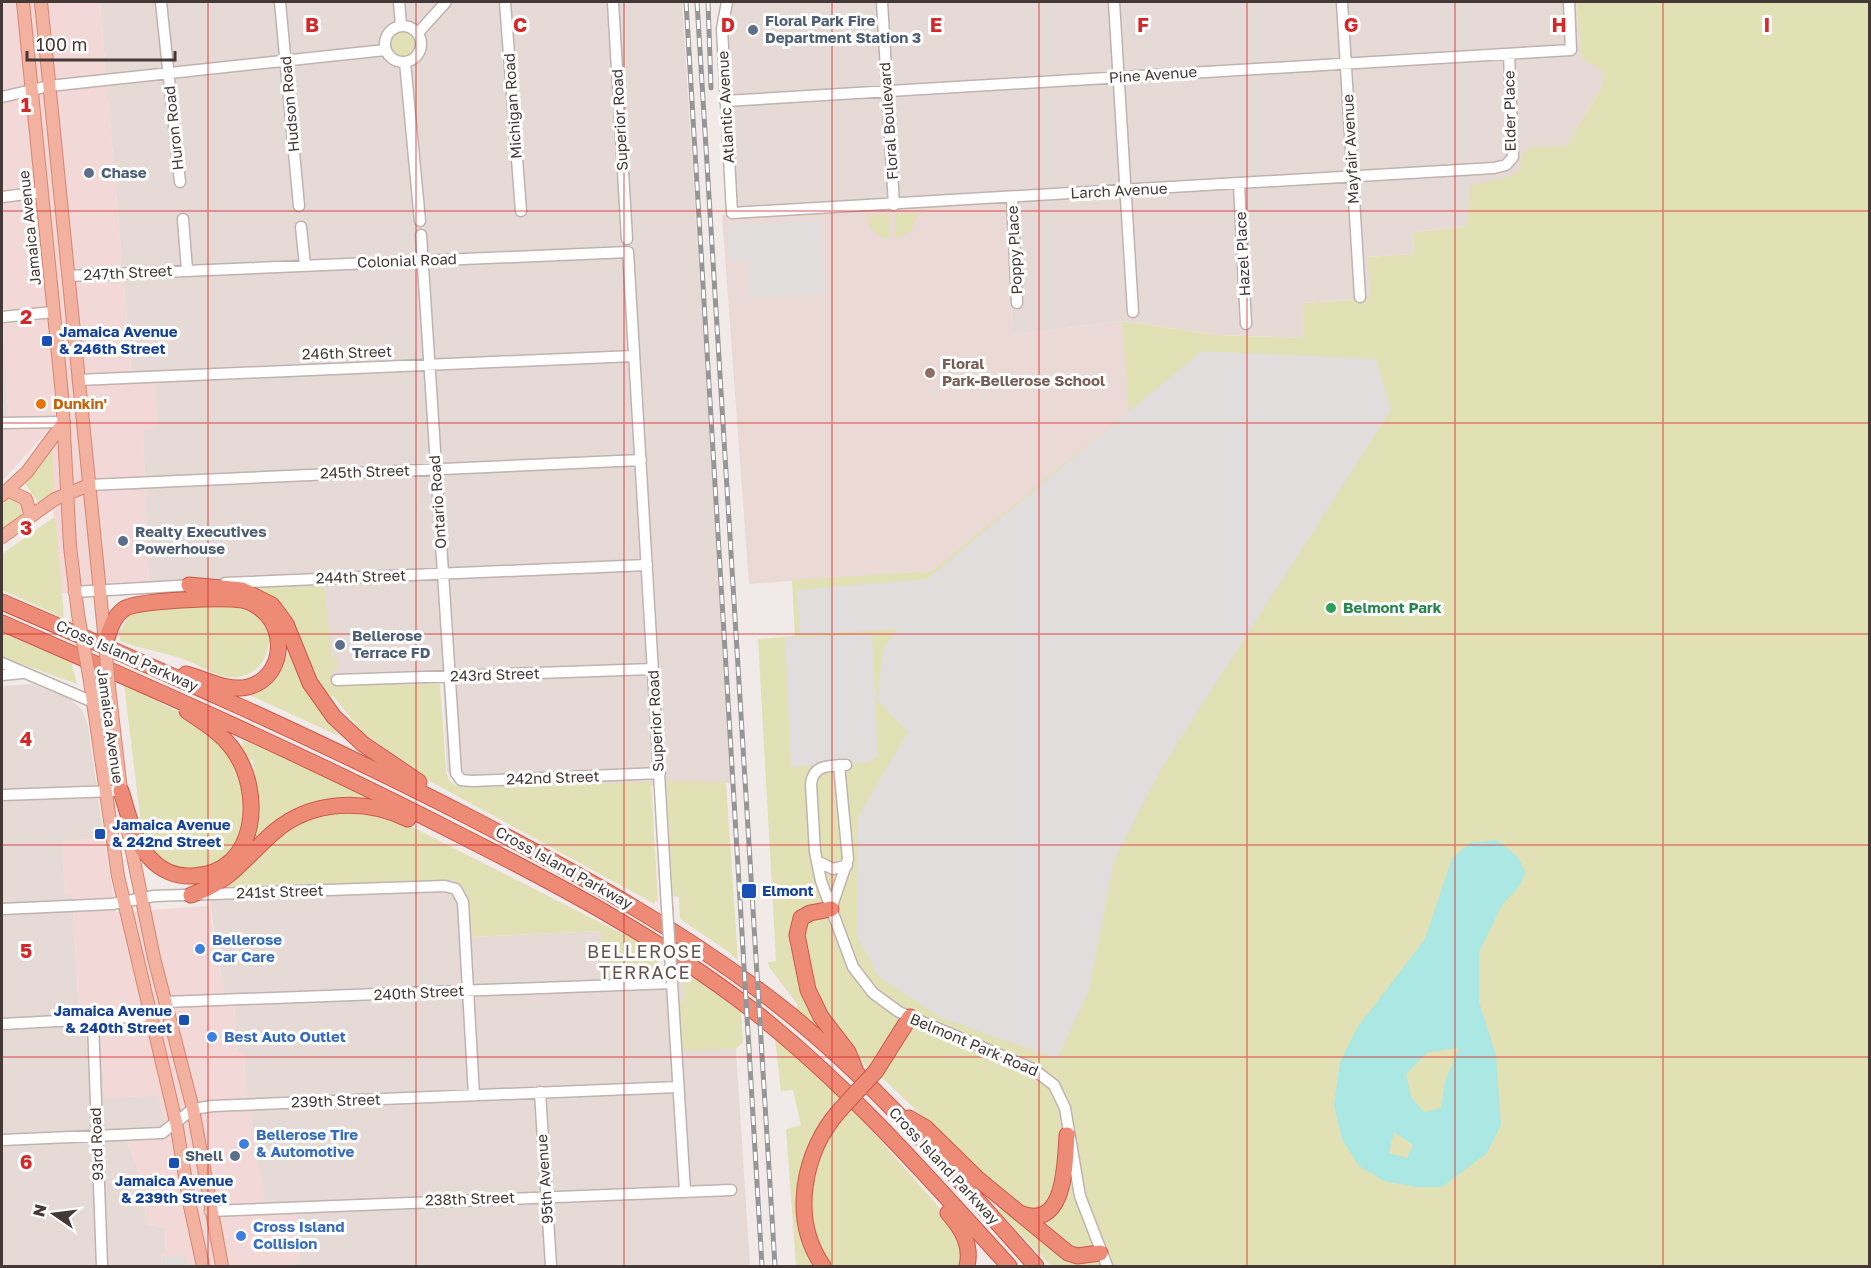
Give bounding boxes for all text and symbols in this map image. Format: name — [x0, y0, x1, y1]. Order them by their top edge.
place label: Floral Park Fire Department Station 3 — [765, 11, 921, 46]
text: B — [305, 12, 319, 36]
text: C — [513, 12, 527, 36]
text: D — [721, 12, 735, 36]
text: E — [930, 12, 942, 36]
text: F — [1137, 12, 1149, 36]
text: G — [1344, 12, 1358, 36]
text: H — [1551, 12, 1567, 36]
text: I — [1764, 12, 1770, 36]
marker: Floral Park Fire Department Station 3 — [746, 23, 760, 37]
scale bar — [27, 24, 176, 62]
text: 100 m — [36, 33, 87, 55]
street label: Atlantic Avenue — [713, 50, 737, 164]
street label: Michigan Road — [499, 53, 525, 159]
street label: Hudson Road — [276, 55, 302, 153]
street label: Floral Boulevard — [875, 62, 901, 180]
street label: Pine Avenue — [1108, 62, 1198, 86]
street label: Superior Road — [607, 69, 631, 171]
street label: Elder Place — [1499, 70, 1519, 152]
street label: Huron Road — [160, 85, 186, 171]
text: 1 — [21, 92, 31, 116]
street label: Mayfair Avenue — [1338, 93, 1362, 204]
place label: Chase — [101, 163, 147, 181]
marker: Chase — [82, 166, 96, 180]
street label: Jamaica Avenue — [14, 169, 44, 287]
street label: Larch Avenue — [1070, 178, 1168, 202]
street label: Poppy Place — [1003, 205, 1025, 295]
street label: Hazel Place — [1231, 211, 1253, 297]
street label: Colonial Road — [357, 249, 457, 271]
street label: 247th Street — [83, 261, 173, 283]
text: 2 — [20, 304, 32, 328]
place label: Jamaica Avenue & 246th Street — [59, 322, 178, 357]
marker: Jamaica Avenue & 246th Street — [40, 334, 54, 348]
street label: 246th Street — [302, 341, 392, 363]
place label: Floral Park-Bellerose School — [942, 354, 1105, 389]
marker: Floral Park-Bellerose School — [923, 366, 937, 380]
place label: Dunkin' — [53, 394, 107, 412]
marker: Dunkin' — [34, 397, 48, 411]
street label: Ontario Road — [425, 455, 449, 550]
street label: 245th Street — [320, 460, 410, 482]
text: 3 — [20, 515, 32, 539]
place label: Realty Executives Powerhouse — [135, 522, 267, 557]
marker: Realty Executives Powerhouse — [116, 534, 130, 548]
street label: 244th Street — [315, 565, 406, 587]
place label: Belmont Park — [1343, 598, 1442, 616]
marker: Belmont Park — [1324, 601, 1338, 615]
street label: Cross Island Parkway — [54, 616, 202, 695]
place label: Bellerose Terrace FD — [352, 626, 431, 661]
marker: Bellerose Terrace FD — [333, 638, 347, 652]
street label: 243rd Street — [450, 663, 540, 685]
street label: Jamaica Avenue — [94, 667, 128, 785]
street label: Superior Road — [643, 670, 667, 772]
text: 4 — [20, 726, 32, 750]
street label: 242nd Street — [506, 766, 600, 788]
place label: Jamaica Avenue & 242nd Street — [112, 815, 231, 850]
street label: Cross Island Parkway — [493, 822, 637, 913]
marker: Jamaica Avenue & 242nd Street — [93, 827, 107, 841]
street label: 241st Street — [236, 880, 324, 902]
place label: Elmont — [762, 881, 814, 899]
marker: Elmont — [740, 882, 758, 900]
place label: Bellerose Car Care — [212, 930, 282, 965]
text: 5 — [20, 938, 32, 962]
district label: BELLEROSE TERRACE — [587, 940, 703, 983]
marker: Bellerose Car Care — [193, 942, 207, 956]
street label: 240th Street — [373, 981, 465, 1003]
place label: Jamaica Avenue & 240th Street — [54, 1001, 172, 1036]
street label: Belmont Park Road — [908, 1009, 1041, 1079]
marker: Jamaica Avenue & 240th Street — [177, 1013, 191, 1027]
place label: Best Auto Outlet — [224, 1027, 346, 1045]
marker: Best Auto Outlet — [205, 1030, 219, 1044]
street label: 239th Street — [291, 1089, 381, 1111]
street label: Cross Island Parkway — [886, 1103, 1004, 1228]
street label: 93rd Road — [86, 1107, 106, 1181]
place label: Bellerose Tire & Automotive — [256, 1125, 358, 1160]
street label: 95th Avenue — [532, 1133, 556, 1224]
marker: Bellerose Tire & Automotive — [237, 1137, 251, 1151]
place label: Shell — [185, 1146, 223, 1164]
text: 6 — [20, 1149, 32, 1173]
marker: Shell — [228, 1149, 242, 1163]
marker: Jamaica Avenue & 239th Street — [167, 1156, 181, 1170]
place label: Jamaica Avenue & 239th Street — [115, 1171, 233, 1206]
north arrow — [24, 1184, 84, 1244]
street label: 238th Street — [425, 1187, 515, 1209]
text: N — [28, 1202, 51, 1219]
place label: Cross Island Collision — [253, 1217, 344, 1252]
marker: Cross Island Collision — [234, 1229, 248, 1243]

